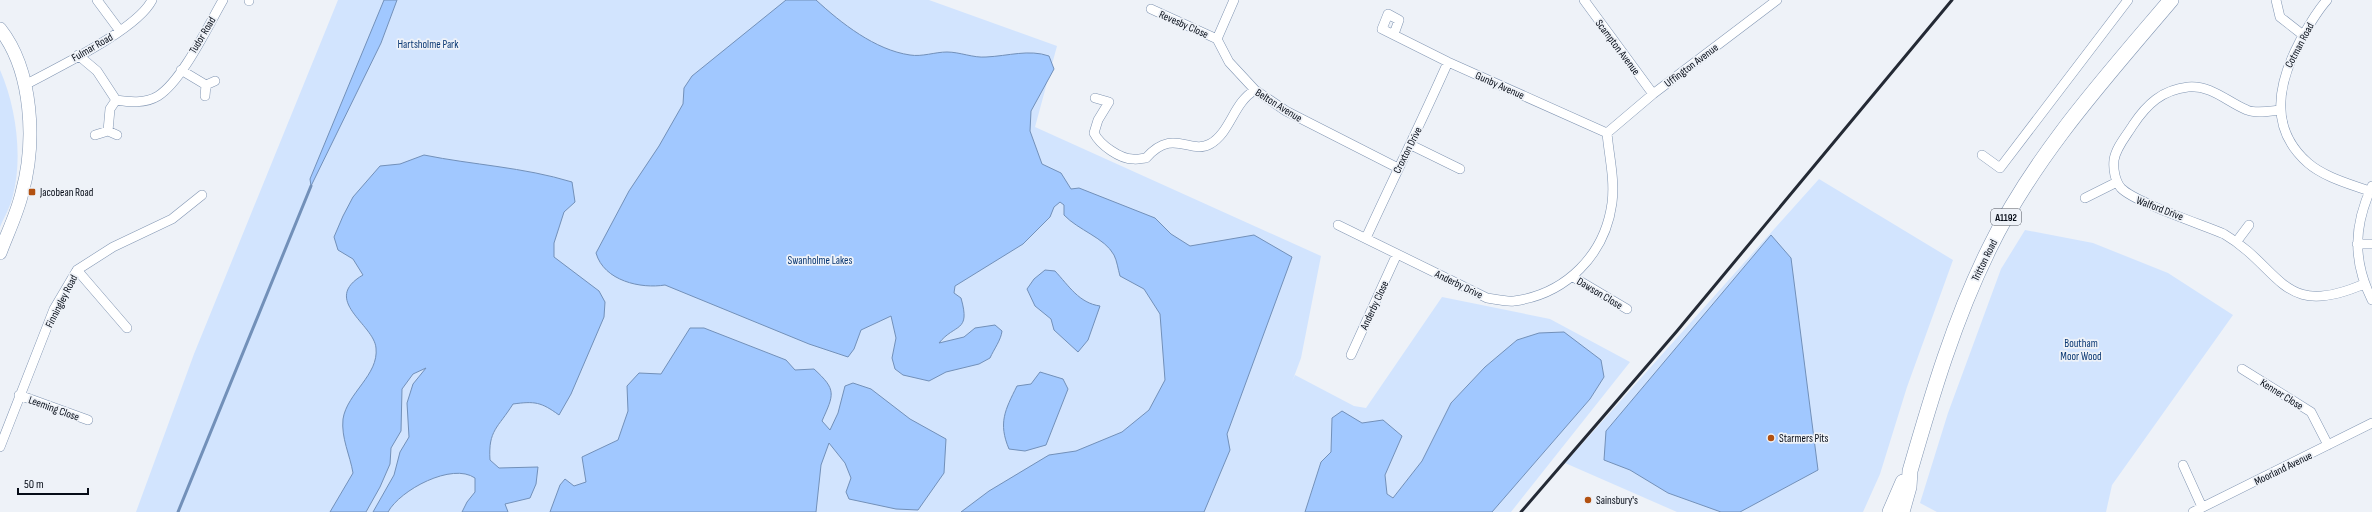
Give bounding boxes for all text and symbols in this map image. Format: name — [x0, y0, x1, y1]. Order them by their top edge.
street label: Revesby Close — [1157, 8, 1210, 41]
street label: Tudor Road — [186, 14, 219, 56]
street label: Scampton Avenue — [1593, 17, 1643, 78]
street label: Cotman Road — [2282, 20, 2317, 70]
street label: Fulmar Road — [69, 30, 115, 64]
park label: Hartsholme Park — [398, 38, 459, 51]
street label: Uffington Avenue — [1662, 41, 1721, 90]
street label: Gunby Avenue — [1473, 69, 1526, 102]
street label: Belton Avenue — [1253, 86, 1304, 125]
street label: Croxton Drive — [1390, 125, 1425, 176]
place label: Jacobean Road — [39, 186, 94, 199]
marker: Jacobean Road — [27, 187, 37, 197]
street label: Walford Drive — [2135, 194, 2185, 223]
road number: A1192 — [1991, 209, 2021, 225]
street label: Tritton Road — [1969, 237, 2000, 283]
park label: Swanholme Lakes — [788, 254, 853, 267]
street label: Anderby Drive — [1432, 267, 1485, 302]
street label: Finningley Road — [43, 272, 81, 330]
street label: Dawson Close — [1575, 275, 1625, 312]
street label: Anderby Close — [1357, 279, 1391, 333]
park label: Boutham Moor Wood — [2060, 337, 2102, 363]
street label: Kenner Close — [2258, 376, 2306, 413]
street label: Leeming Close — [27, 393, 81, 424]
place label: Starmers Pits — [1779, 432, 1829, 445]
marker: Starmers Pits — [1766, 433, 1776, 443]
street label: Moorland Avenue — [2252, 449, 2314, 488]
scale bar — [18, 470, 88, 496]
text: 50 m — [24, 477, 44, 492]
place label: Sainsbury's — [1596, 494, 1638, 507]
marker: Sainsbury's — [1583, 495, 1593, 505]

